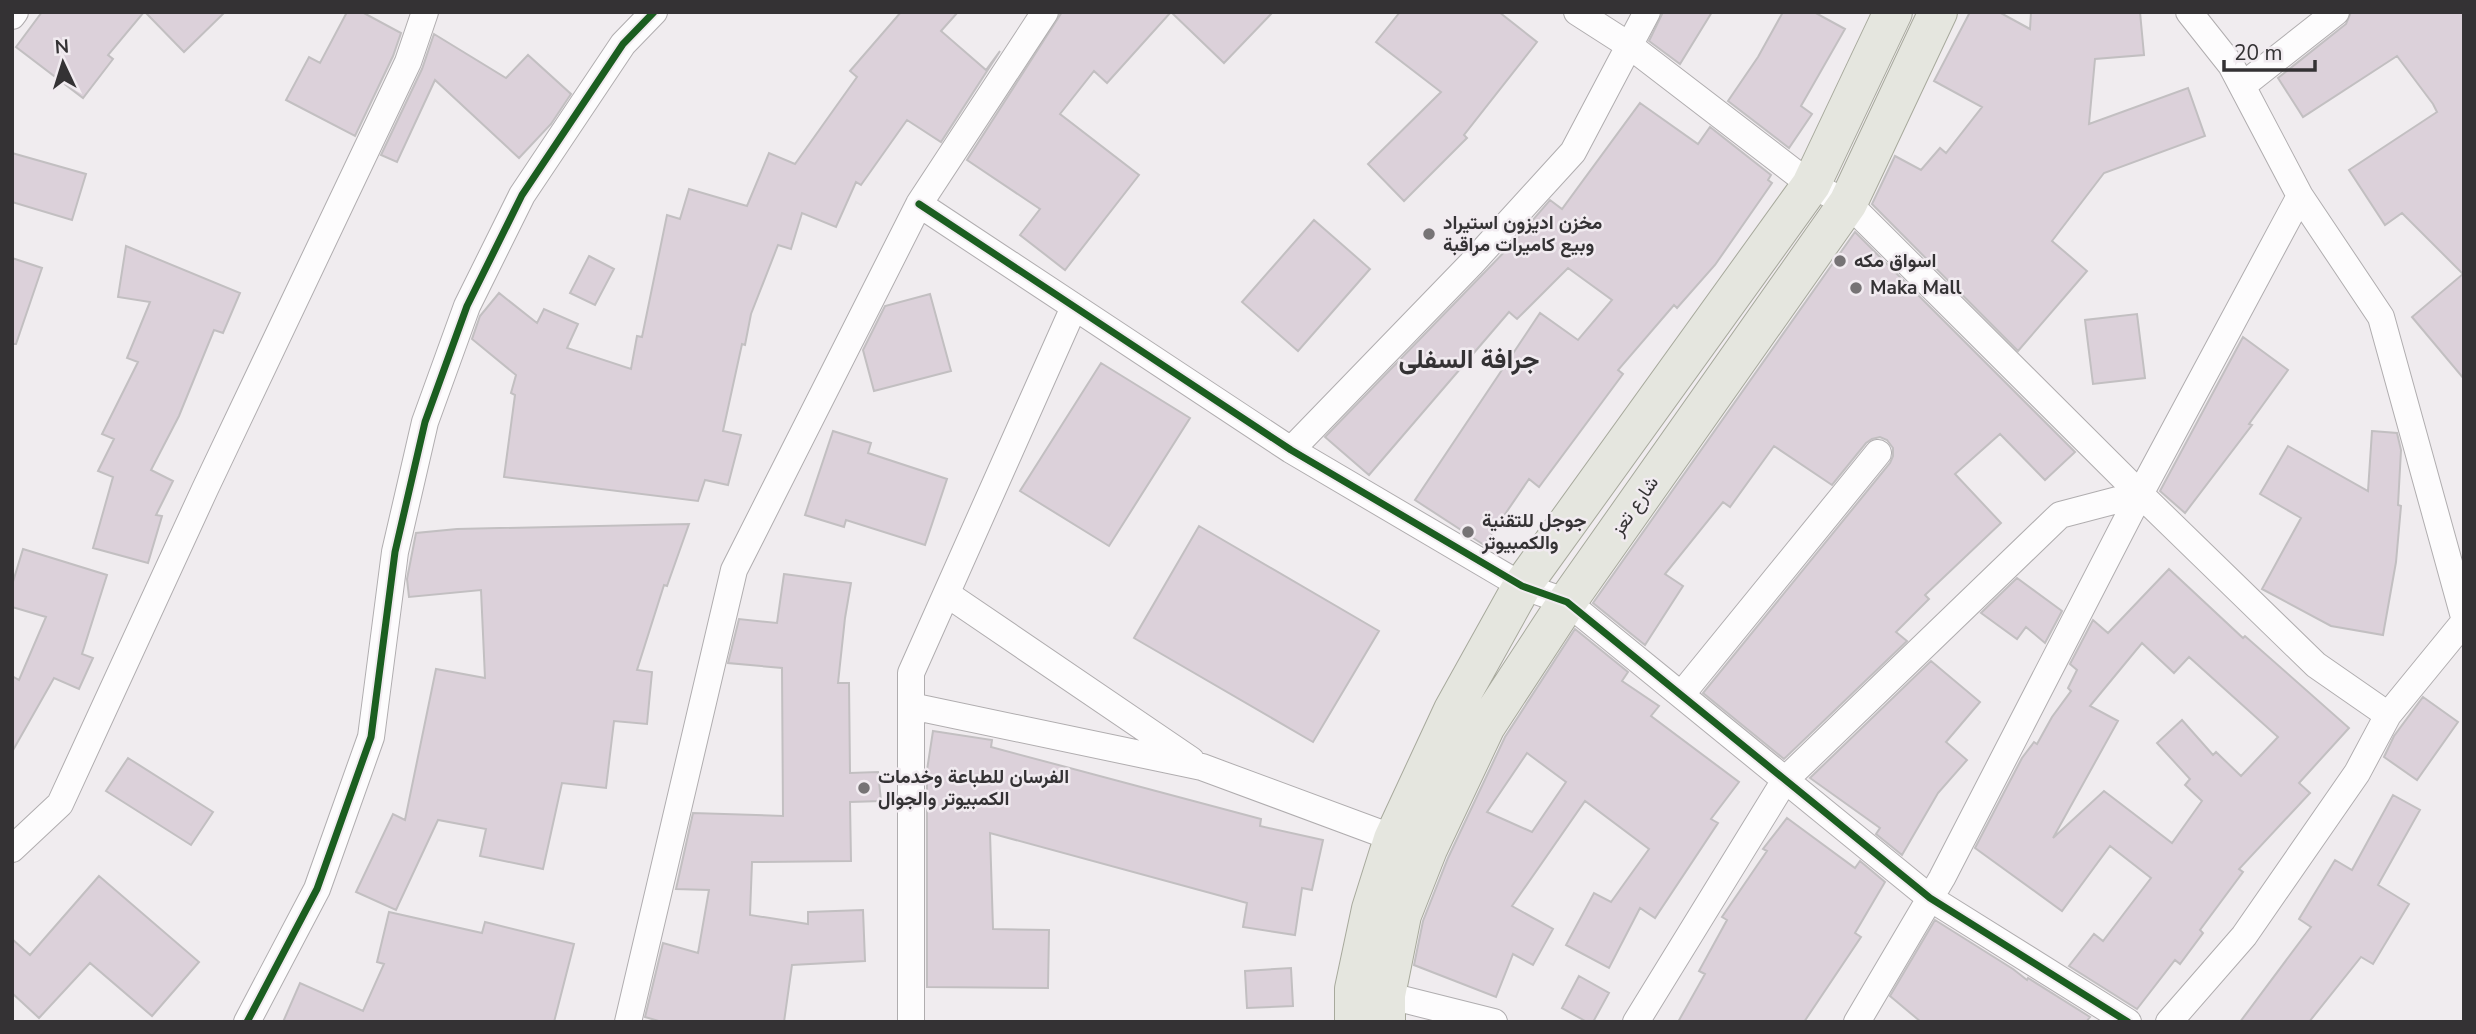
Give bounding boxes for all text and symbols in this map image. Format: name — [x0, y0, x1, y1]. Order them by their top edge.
north arrow — [28, 28, 98, 98]
scale bar — [2224, 28, 2315, 72]
text: N — [54, 34, 70, 61]
text: 20 m — [2234, 39, 2283, 67]
place label: مخزن اديزون استيراد وبيع كاميرات مراقبة — [1443, 210, 1602, 258]
marker: مخزن اديزون استيراد وبيع كاميرات مراقبة — [1421, 226, 1437, 242]
place label: اسواق مكه — [1854, 248, 1936, 274]
marker: اسواق مكه — [1832, 253, 1848, 269]
place label: Maka Mall — [1870, 275, 1962, 301]
marker: Maka Mall — [1848, 280, 1864, 296]
district label: جرافة السفلى — [1399, 342, 1539, 377]
street label: شارع تعز — [1605, 471, 1665, 542]
place label: جوجل للتقنية والكمبيوتر — [1481, 508, 1586, 556]
marker: جوجل للتقنية والكمبيوتر — [1460, 524, 1476, 540]
place label: الفرسان للطباعة وخدمات الكمبيوتر والجوال — [878, 764, 1069, 812]
marker: الفرسان للطباعة وخدمات الكمبيوتر والجوال — [856, 780, 872, 796]

